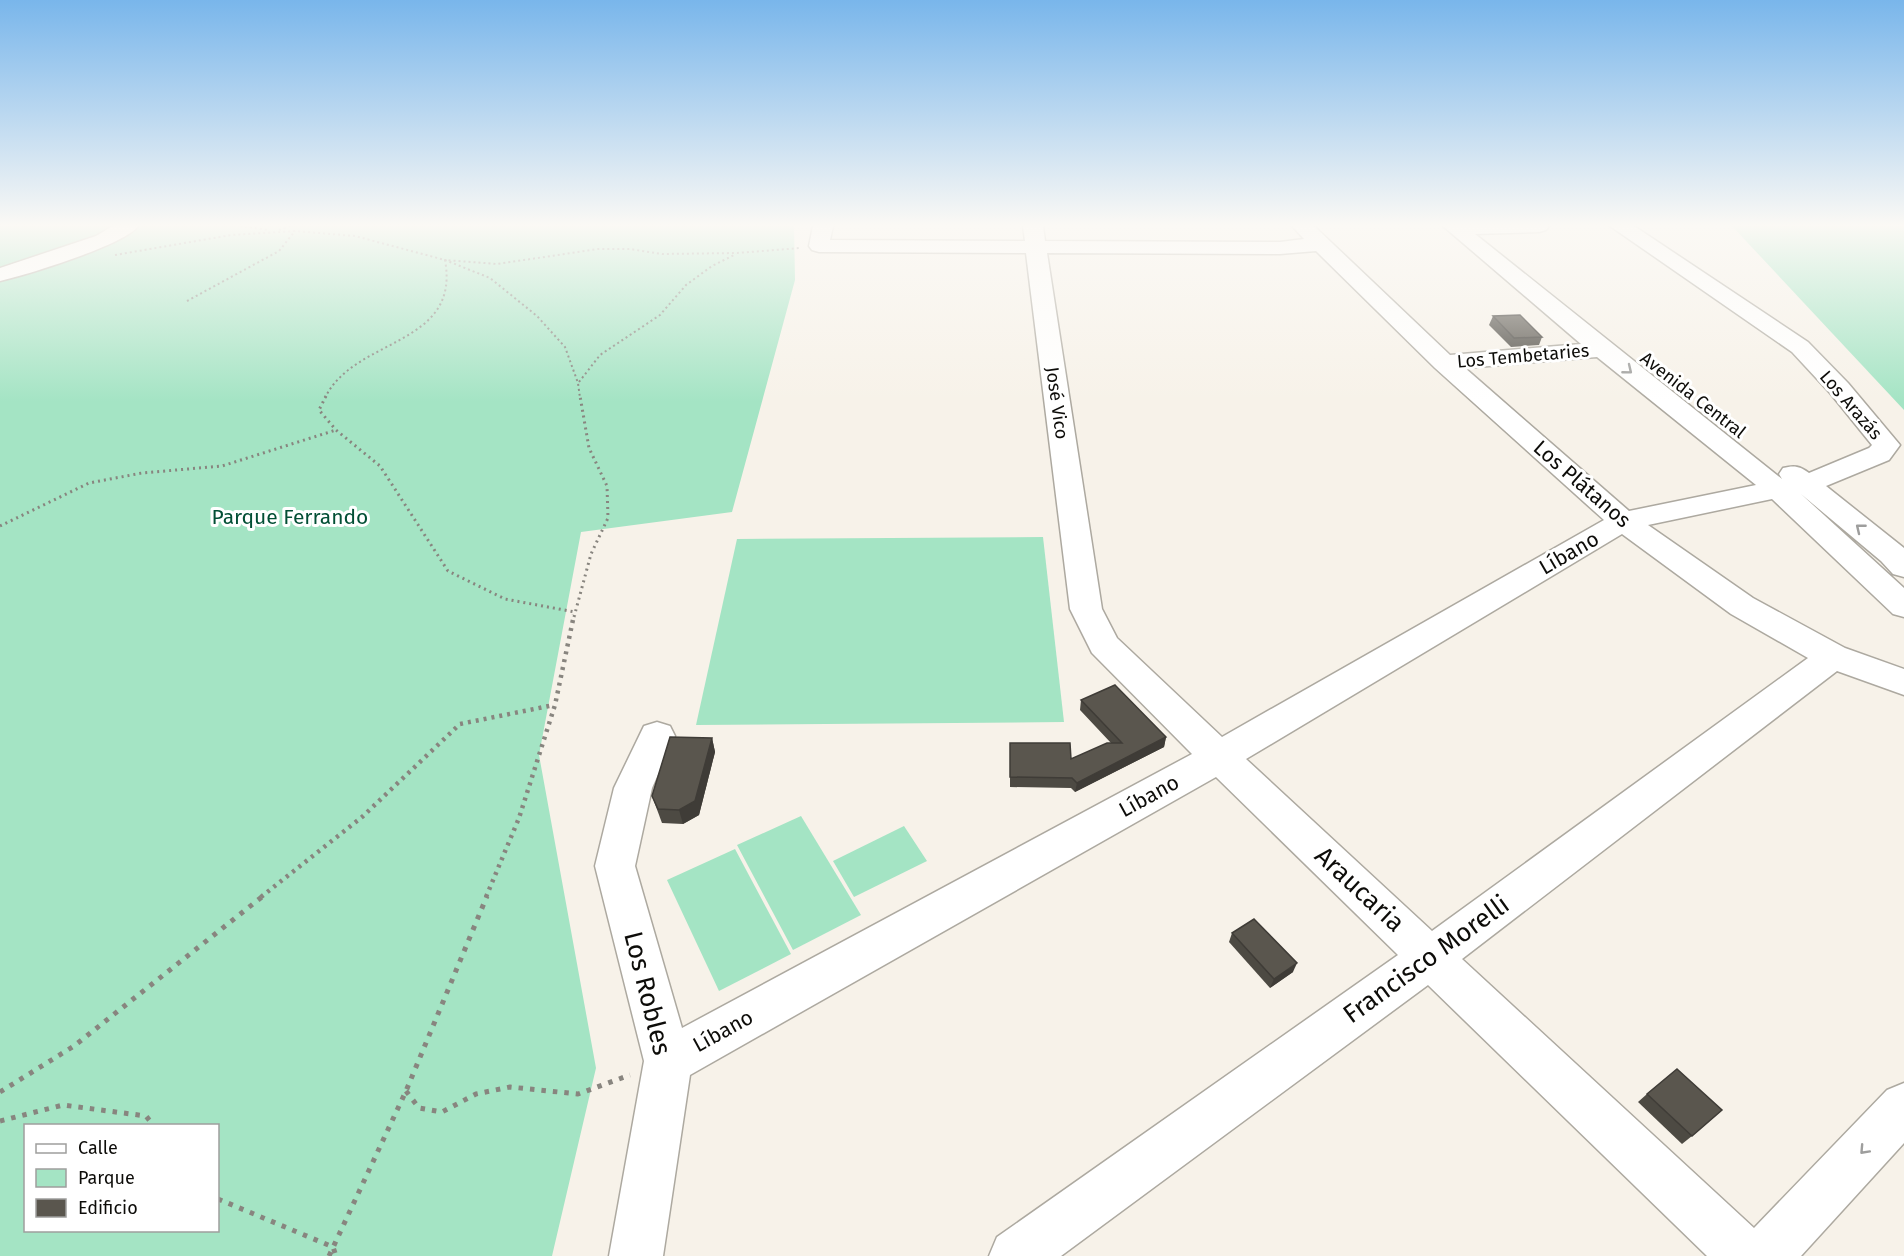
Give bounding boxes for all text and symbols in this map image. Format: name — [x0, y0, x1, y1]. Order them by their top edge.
street label: Los Tembetaries — [1456, 339, 1590, 373]
street label: Avenida Central — [1636, 347, 1750, 443]
one-way arrow — [1621, 363, 1632, 374]
street label: José Vico — [1041, 365, 1073, 441]
street label: Los Arazás — [1815, 366, 1887, 444]
street label: Los Plátanos — [1528, 435, 1636, 533]
park label: Parque Ferrando — [212, 504, 368, 530]
one-way arrow — [1856, 525, 1867, 536]
street label: Líbano — [1534, 526, 1604, 580]
street label: Líbano — [1114, 769, 1184, 823]
street label: Araucaria — [1308, 840, 1411, 939]
street label: Francisco Morelli — [1337, 889, 1515, 1030]
street label: Los Robles — [617, 928, 678, 1058]
street label: Líbano — [688, 1004, 758, 1058]
legend — [24, 1124, 219, 1232]
text: Calle — [78, 1137, 118, 1159]
one-way arrow — [1860, 1143, 1871, 1154]
text: Parque — [78, 1167, 135, 1189]
text: Edificio — [78, 1197, 138, 1219]

